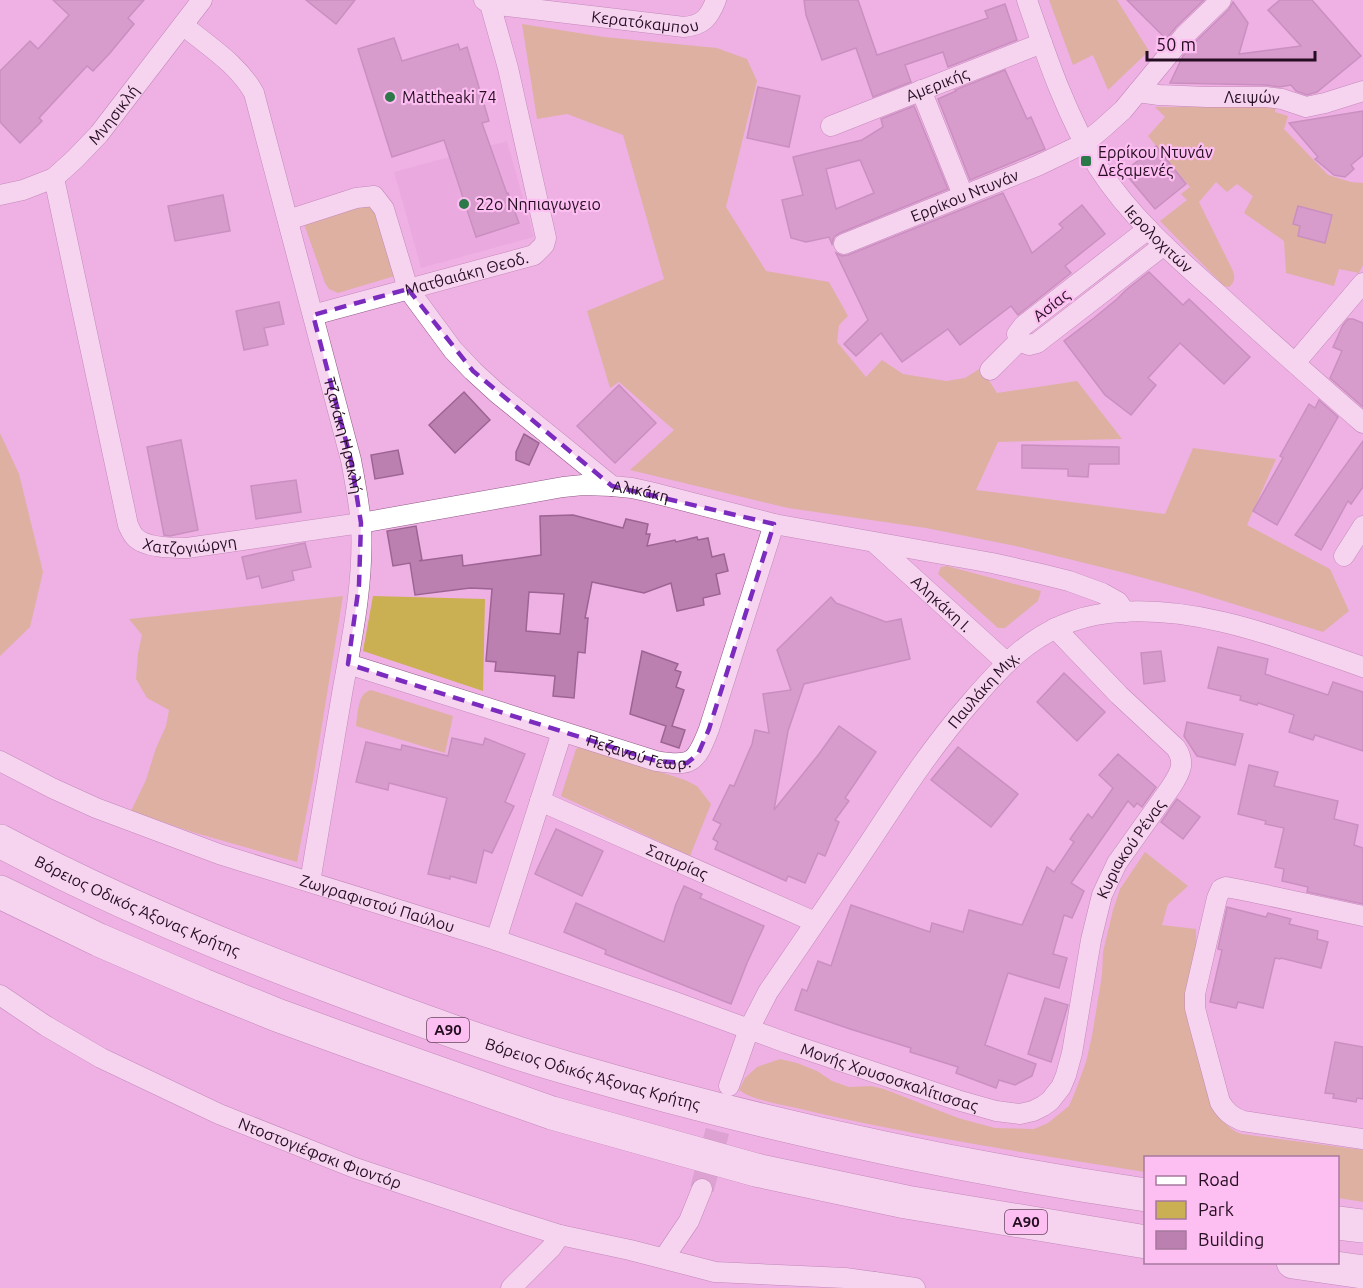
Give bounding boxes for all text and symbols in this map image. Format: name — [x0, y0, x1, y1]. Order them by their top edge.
street label: Κερατόκαμπου — [590, 7, 701, 36]
scale bar — [1147, 24, 1315, 62]
text: 50 m — [1156, 34, 1196, 54]
street label: Αμερικής — [903, 64, 971, 105]
street label: Μνησικλή — [85, 81, 142, 148]
place label: Mattheaki 74 — [402, 88, 497, 106]
street label: Λειψών — [1224, 88, 1281, 108]
marker: Mattheaki 74 — [383, 90, 397, 104]
place label: Ερρίκου Ντυνάν Δεξαμενές — [1098, 143, 1213, 180]
marker: Ερρίκου Ντυνάν Δεξαμενές — [1079, 154, 1093, 168]
street label: Ερρίκου Ντυνάν — [908, 165, 1021, 225]
place label: 22ο Νηπιαγωγειο — [476, 195, 601, 213]
marker: 22ο Νηπιαγωγειο — [457, 197, 471, 211]
street label: Ιερολοχιτών — [1121, 201, 1197, 276]
street label: Ματθαιάκη Θεοδ. — [403, 248, 530, 299]
street label: Ασίας — [1029, 285, 1073, 326]
street label: Τζανάκη Ηρακλή — [320, 375, 366, 495]
street label: Αλικάκη — [611, 477, 671, 506]
street label: Χατζογιώργη — [141, 532, 238, 558]
street label: Αληκάκη Ι. — [908, 572, 975, 635]
street label: Παυλάκη Μιχ. — [944, 647, 1023, 732]
street label: Πεζανού Γεωρ. — [585, 731, 693, 773]
street label: Κυριακού Ρένας — [1093, 796, 1169, 901]
street label: Σατυρίας — [644, 840, 711, 884]
street label: Βόρειος Οδικός Άξονας Κρήτης — [32, 852, 243, 960]
street label: Ζωγραφιστού Παύλου — [298, 871, 457, 936]
road number: Α90 — [427, 1018, 469, 1042]
street label: Βόρειος Οδικός Άξονας Κρήτης — [483, 1034, 702, 1114]
street label: Μονής Χρυσοσκαλίτισσας — [798, 1039, 980, 1116]
street label: Ντοστογιέφσκι Φιοντόρ — [236, 1114, 404, 1192]
legend — [1144, 1156, 1339, 1264]
text: Road — [1198, 1169, 1240, 1189]
text: Park — [1198, 1199, 1234, 1219]
road number: Α90 — [1005, 1210, 1047, 1234]
text: Building — [1198, 1229, 1264, 1249]

